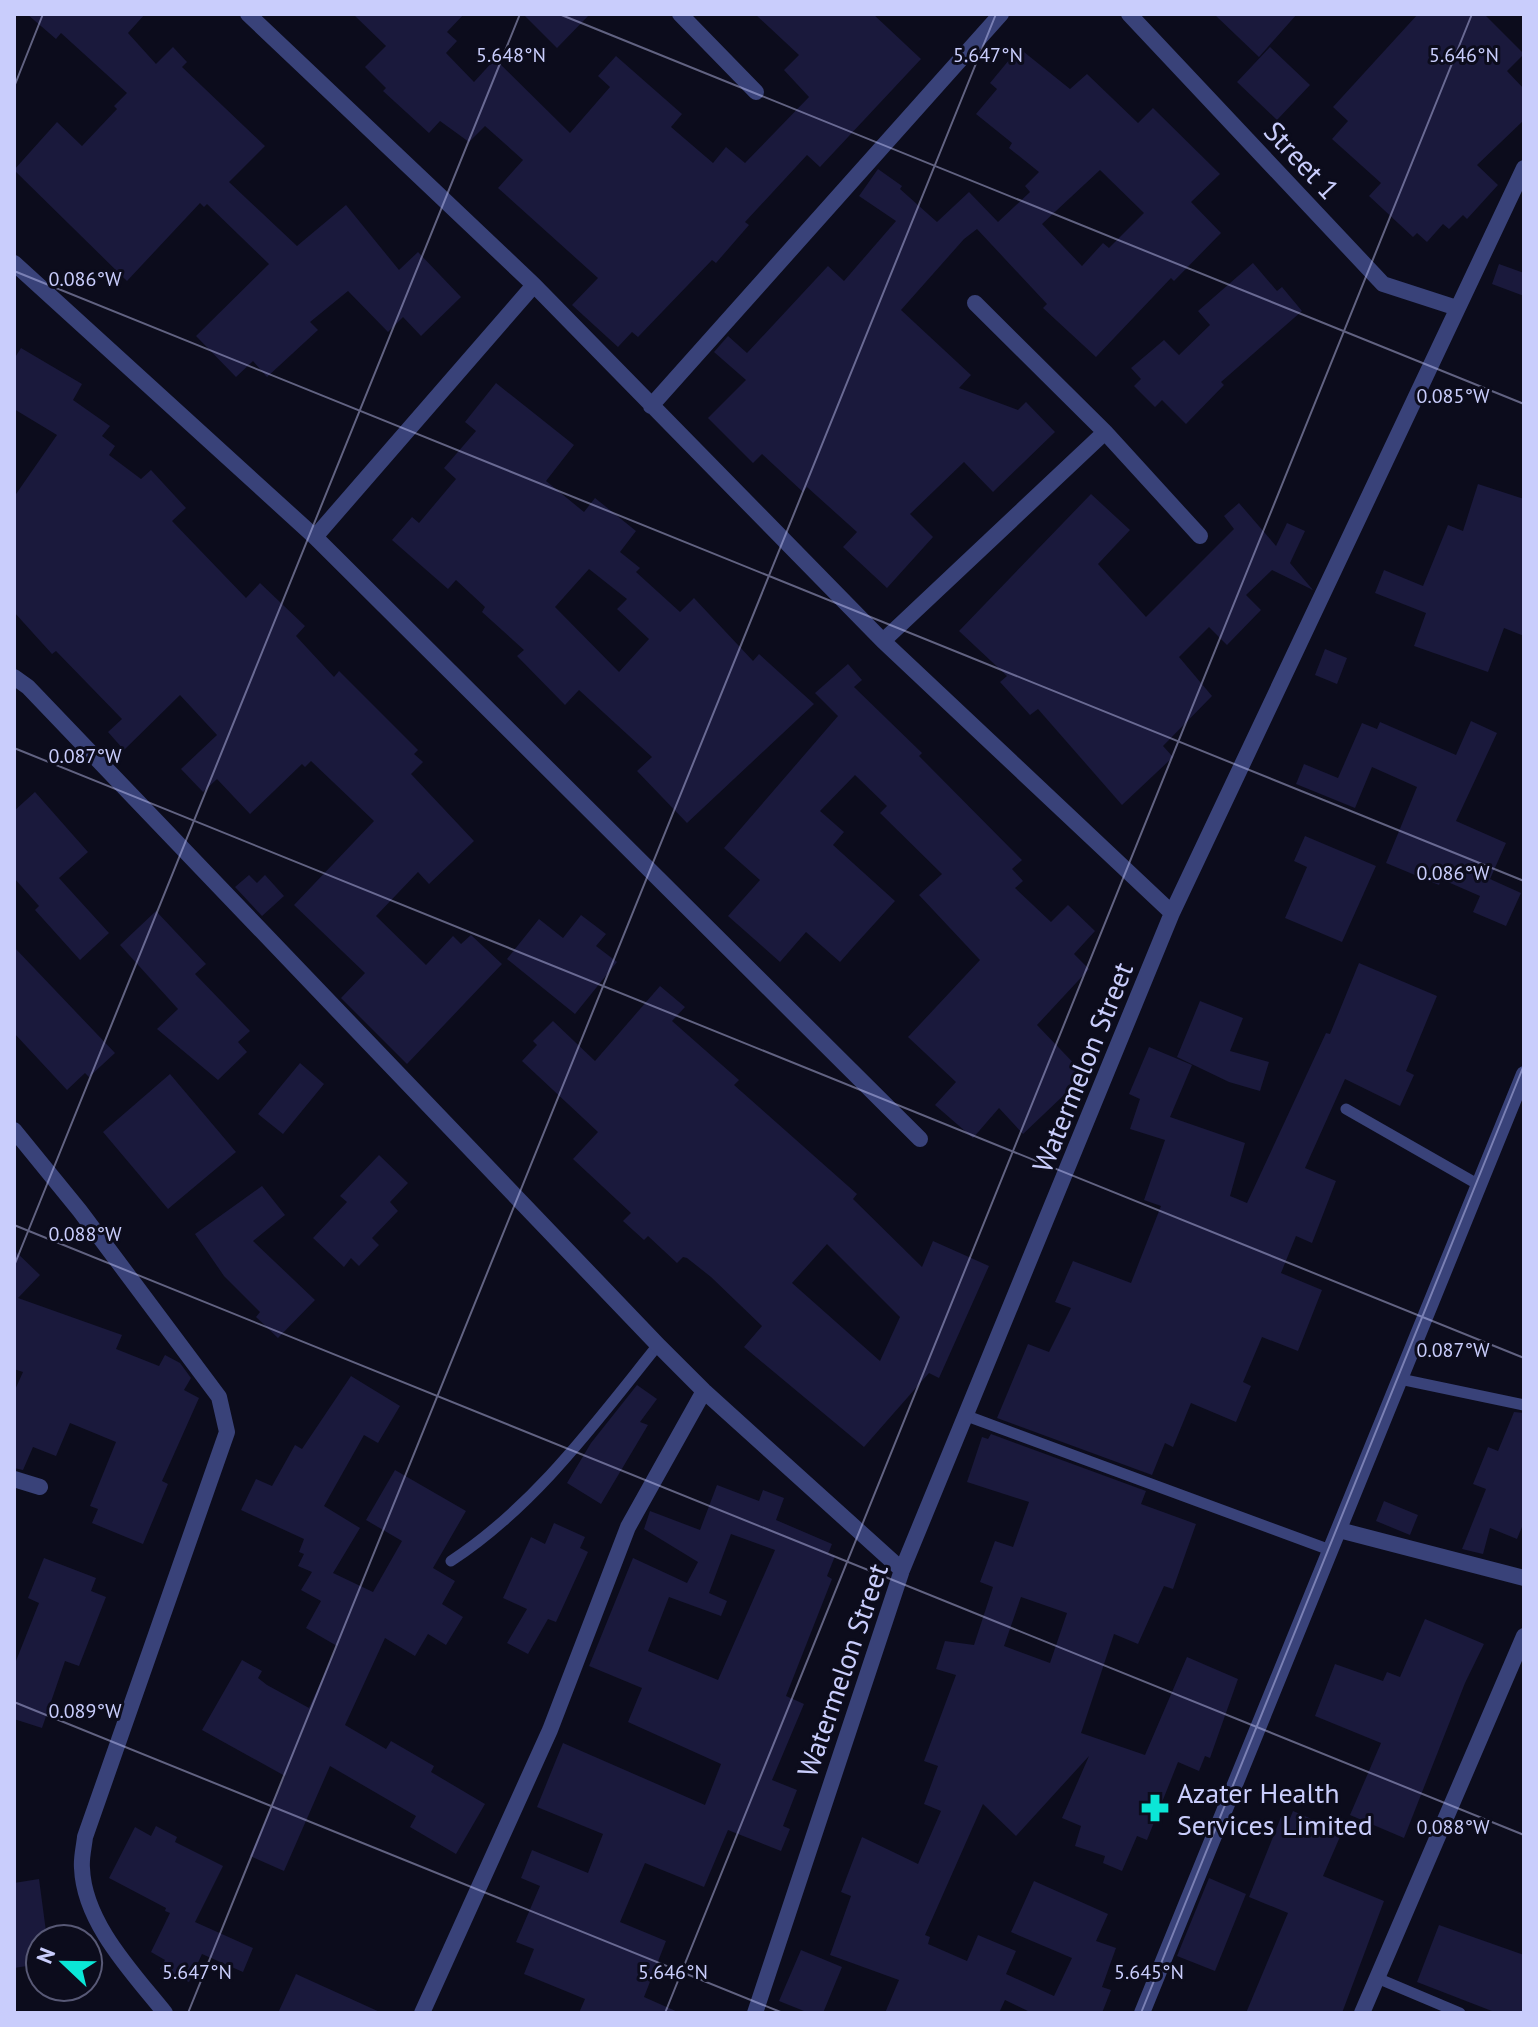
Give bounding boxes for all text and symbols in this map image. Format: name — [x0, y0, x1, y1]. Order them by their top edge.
text: 5.648°N — [476, 42, 546, 68]
text: 5.647°N — [953, 42, 1023, 68]
text: 5.646°N — [1429, 42, 1499, 68]
street label: Street 1 — [1256, 113, 1348, 207]
text: 0.086°W — [49, 266, 122, 292]
text: 0.085°W — [1417, 383, 1490, 409]
text: 0.087°W — [49, 743, 122, 769]
text: 0.086°W — [1417, 860, 1490, 886]
street label: Watermelon Street — [1023, 956, 1141, 1177]
text: 0.088°W — [49, 1221, 122, 1247]
text: 0.087°W — [1417, 1337, 1490, 1363]
street label: Watermelon Street — [788, 1558, 896, 1782]
text: 0.089°W — [49, 1698, 122, 1724]
place label: Azater Health Services Limited — [1177, 1774, 1373, 1843]
pharmacy icon: Azater Health Services Limited — [1140, 1793, 1170, 1823]
text: 0.088°W — [1417, 1814, 1490, 1840]
north arrow — [24, 1923, 104, 2003]
text: N — [30, 1944, 61, 1967]
text: 5.647°N — [162, 1959, 232, 1985]
text: 5.646°N — [638, 1959, 708, 1985]
text: 5.645°N — [1114, 1959, 1184, 1985]

